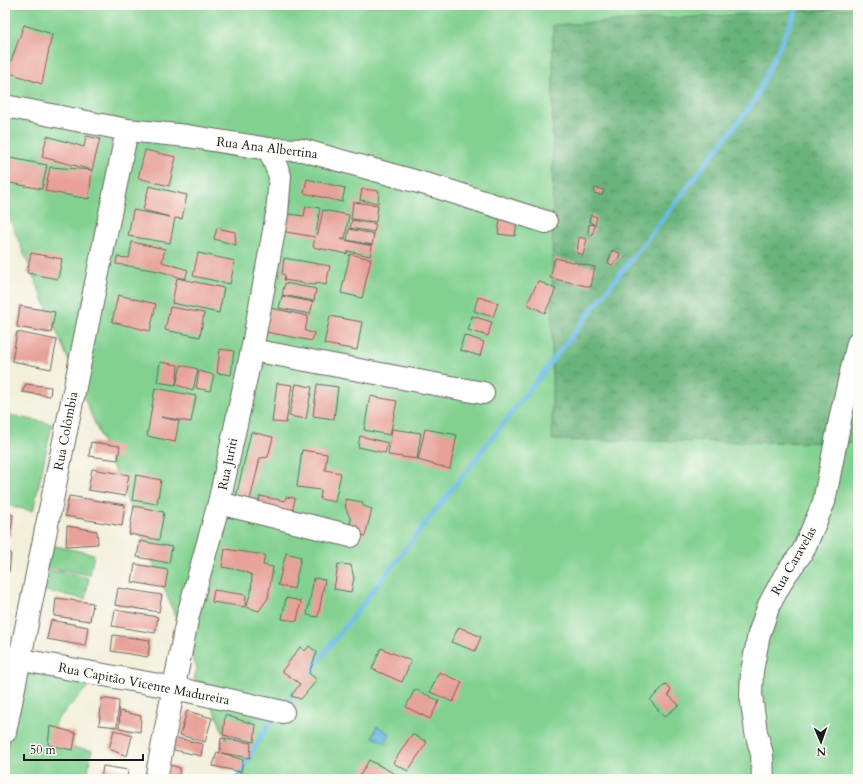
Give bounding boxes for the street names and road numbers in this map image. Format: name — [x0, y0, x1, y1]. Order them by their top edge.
street label: Rua Ana Albertina — [215, 133, 319, 163]
street label: Rua Colômbia — [50, 390, 83, 472]
street label: Rua Juriti — [214, 436, 242, 492]
street label: Rua Caravelas — [767, 523, 821, 599]
street label: Rua Capitão Vicente Madureira — [57, 659, 232, 710]

